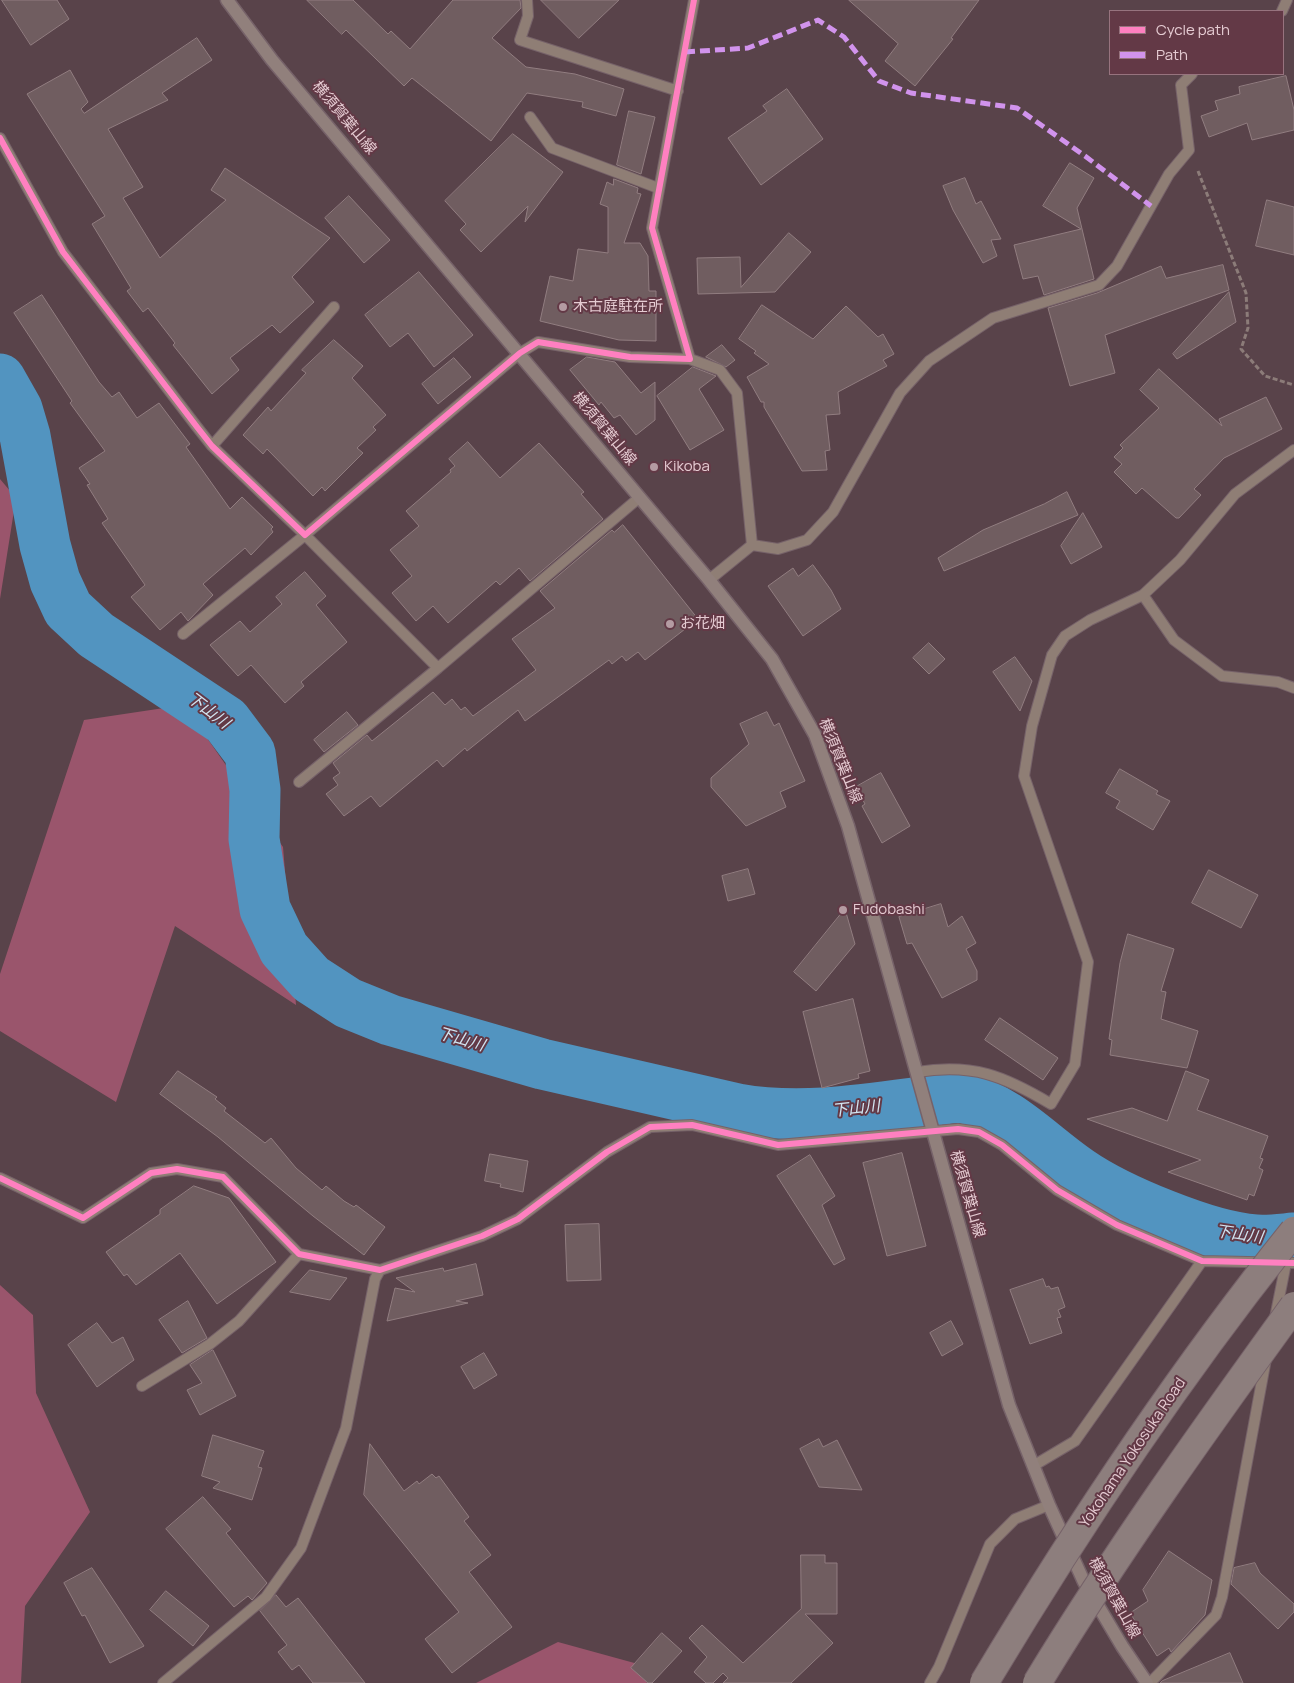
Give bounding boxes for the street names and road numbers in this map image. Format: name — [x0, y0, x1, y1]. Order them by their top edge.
street label: 横須賀葉山線 — [308, 78, 380, 158]
street label: 横須賀葉山線 — [568, 389, 640, 469]
street label: 横須賀葉山線 — [815, 716, 865, 806]
street label: 横須賀葉山線 — [946, 1148, 988, 1240]
street label: Yokohama Yokosuka Road — [1076, 1375, 1190, 1531]
street label: 横須賀葉山線 — [1084, 1554, 1144, 1642]

